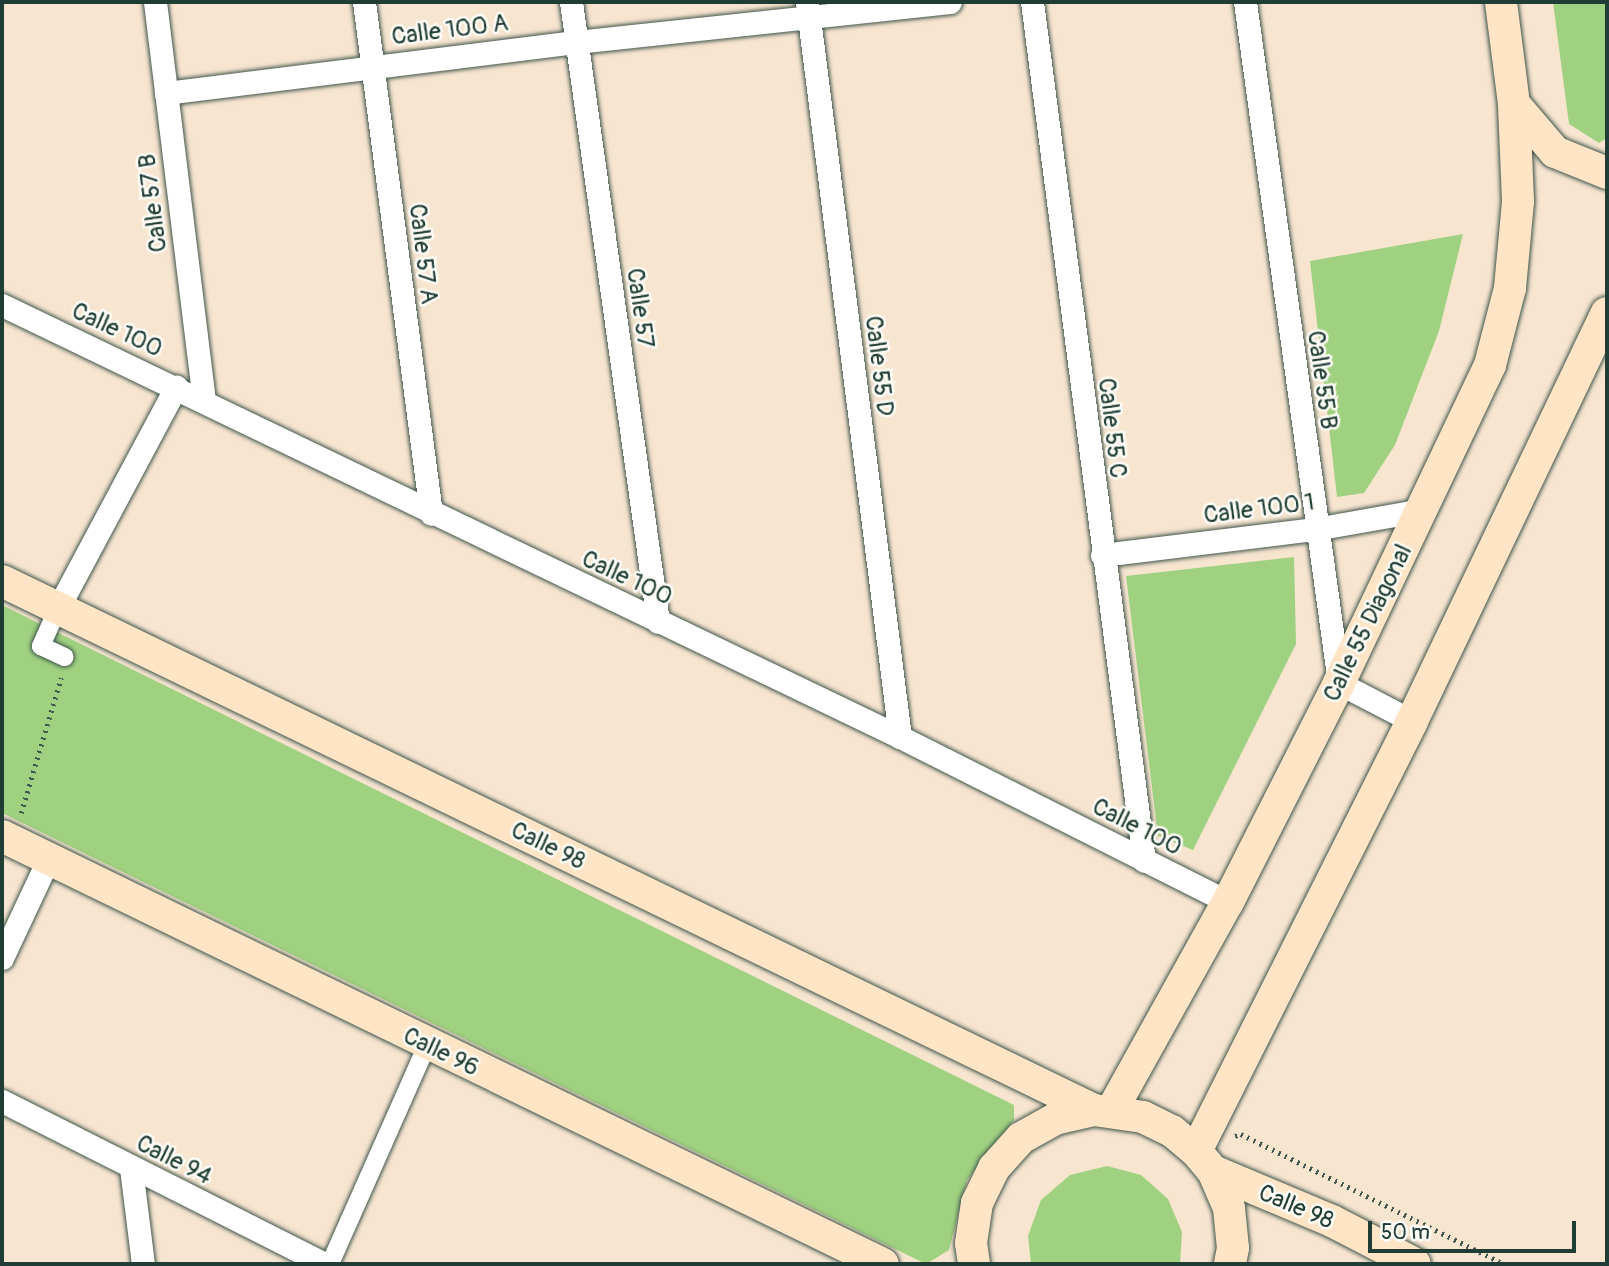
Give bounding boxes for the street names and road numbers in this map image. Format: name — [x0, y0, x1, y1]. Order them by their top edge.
street label: Calle 100 A — [390, 9, 510, 51]
street label: Calle 57 B — [133, 152, 173, 254]
street label: Calle 57 A — [403, 202, 443, 306]
street label: Calle 57 — [620, 266, 660, 350]
street label: Calle 100 — [67, 297, 167, 363]
street label: Calle 55 D — [859, 314, 899, 418]
street label: Calle 55 B — [1301, 329, 1343, 431]
street label: Calle 55 C — [1092, 376, 1132, 480]
street label: Calle 100 1 — [1202, 488, 1316, 530]
street label: Calle 55 Diagonal — [1318, 540, 1418, 706]
street label: Calle 100 — [577, 545, 677, 611]
street label: Calle 100 — [1087, 792, 1187, 862]
street label: Calle 98 — [506, 816, 590, 876]
street label: Calle 96 — [398, 1021, 484, 1083]
street label: Calle 94 — [132, 1129, 216, 1191]
street label: Calle 98 — [1254, 1178, 1338, 1236]

